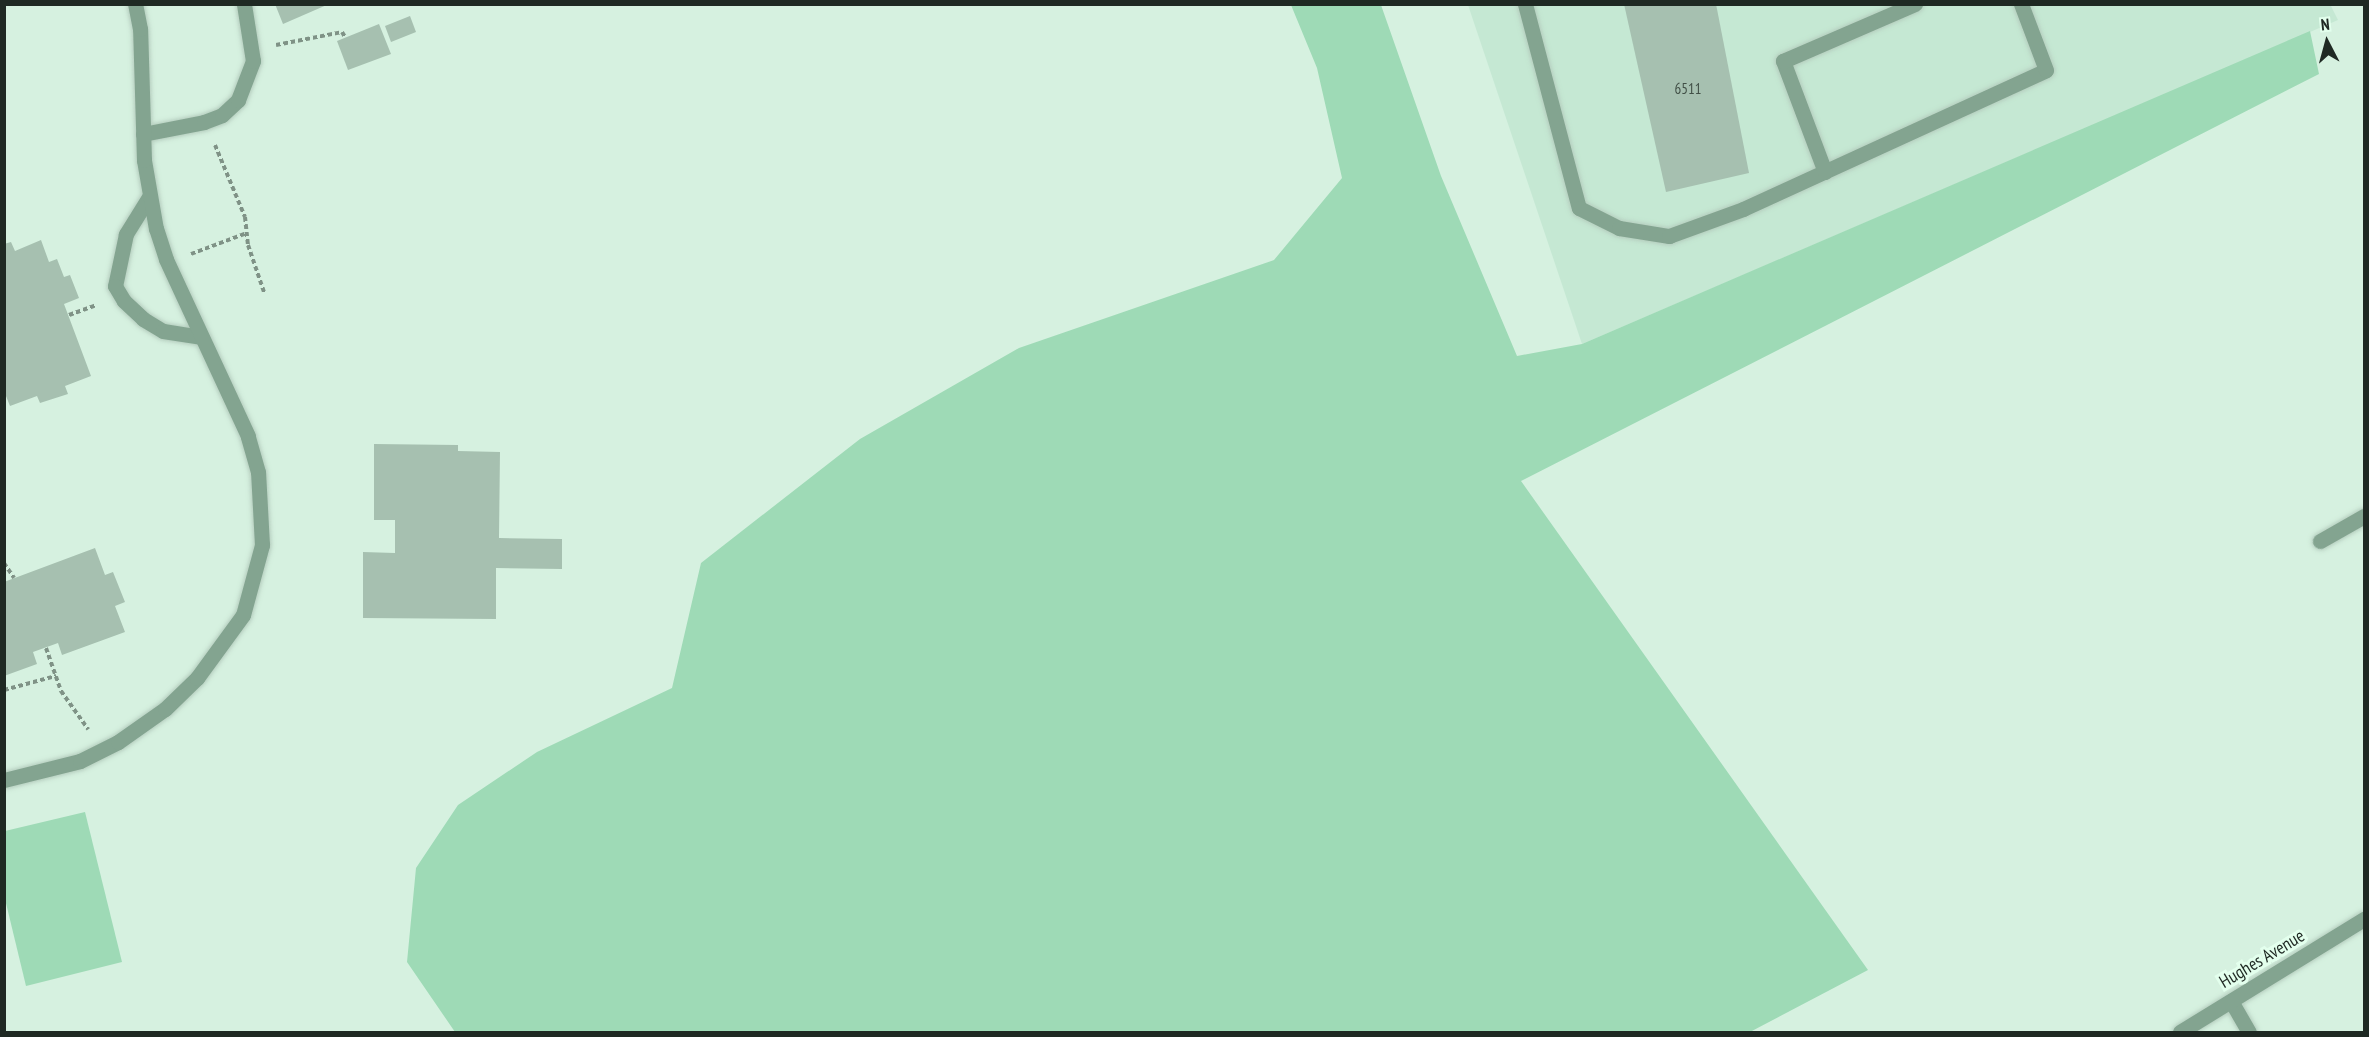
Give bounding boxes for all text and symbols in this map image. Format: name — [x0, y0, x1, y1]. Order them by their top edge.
north arrow — [2297, 12, 2357, 72]
text: N — [2320, 14, 2330, 34]
house number: 6511 — [1675, 80, 1701, 98]
street label: Hughes Avenue — [2215, 925, 2309, 993]

